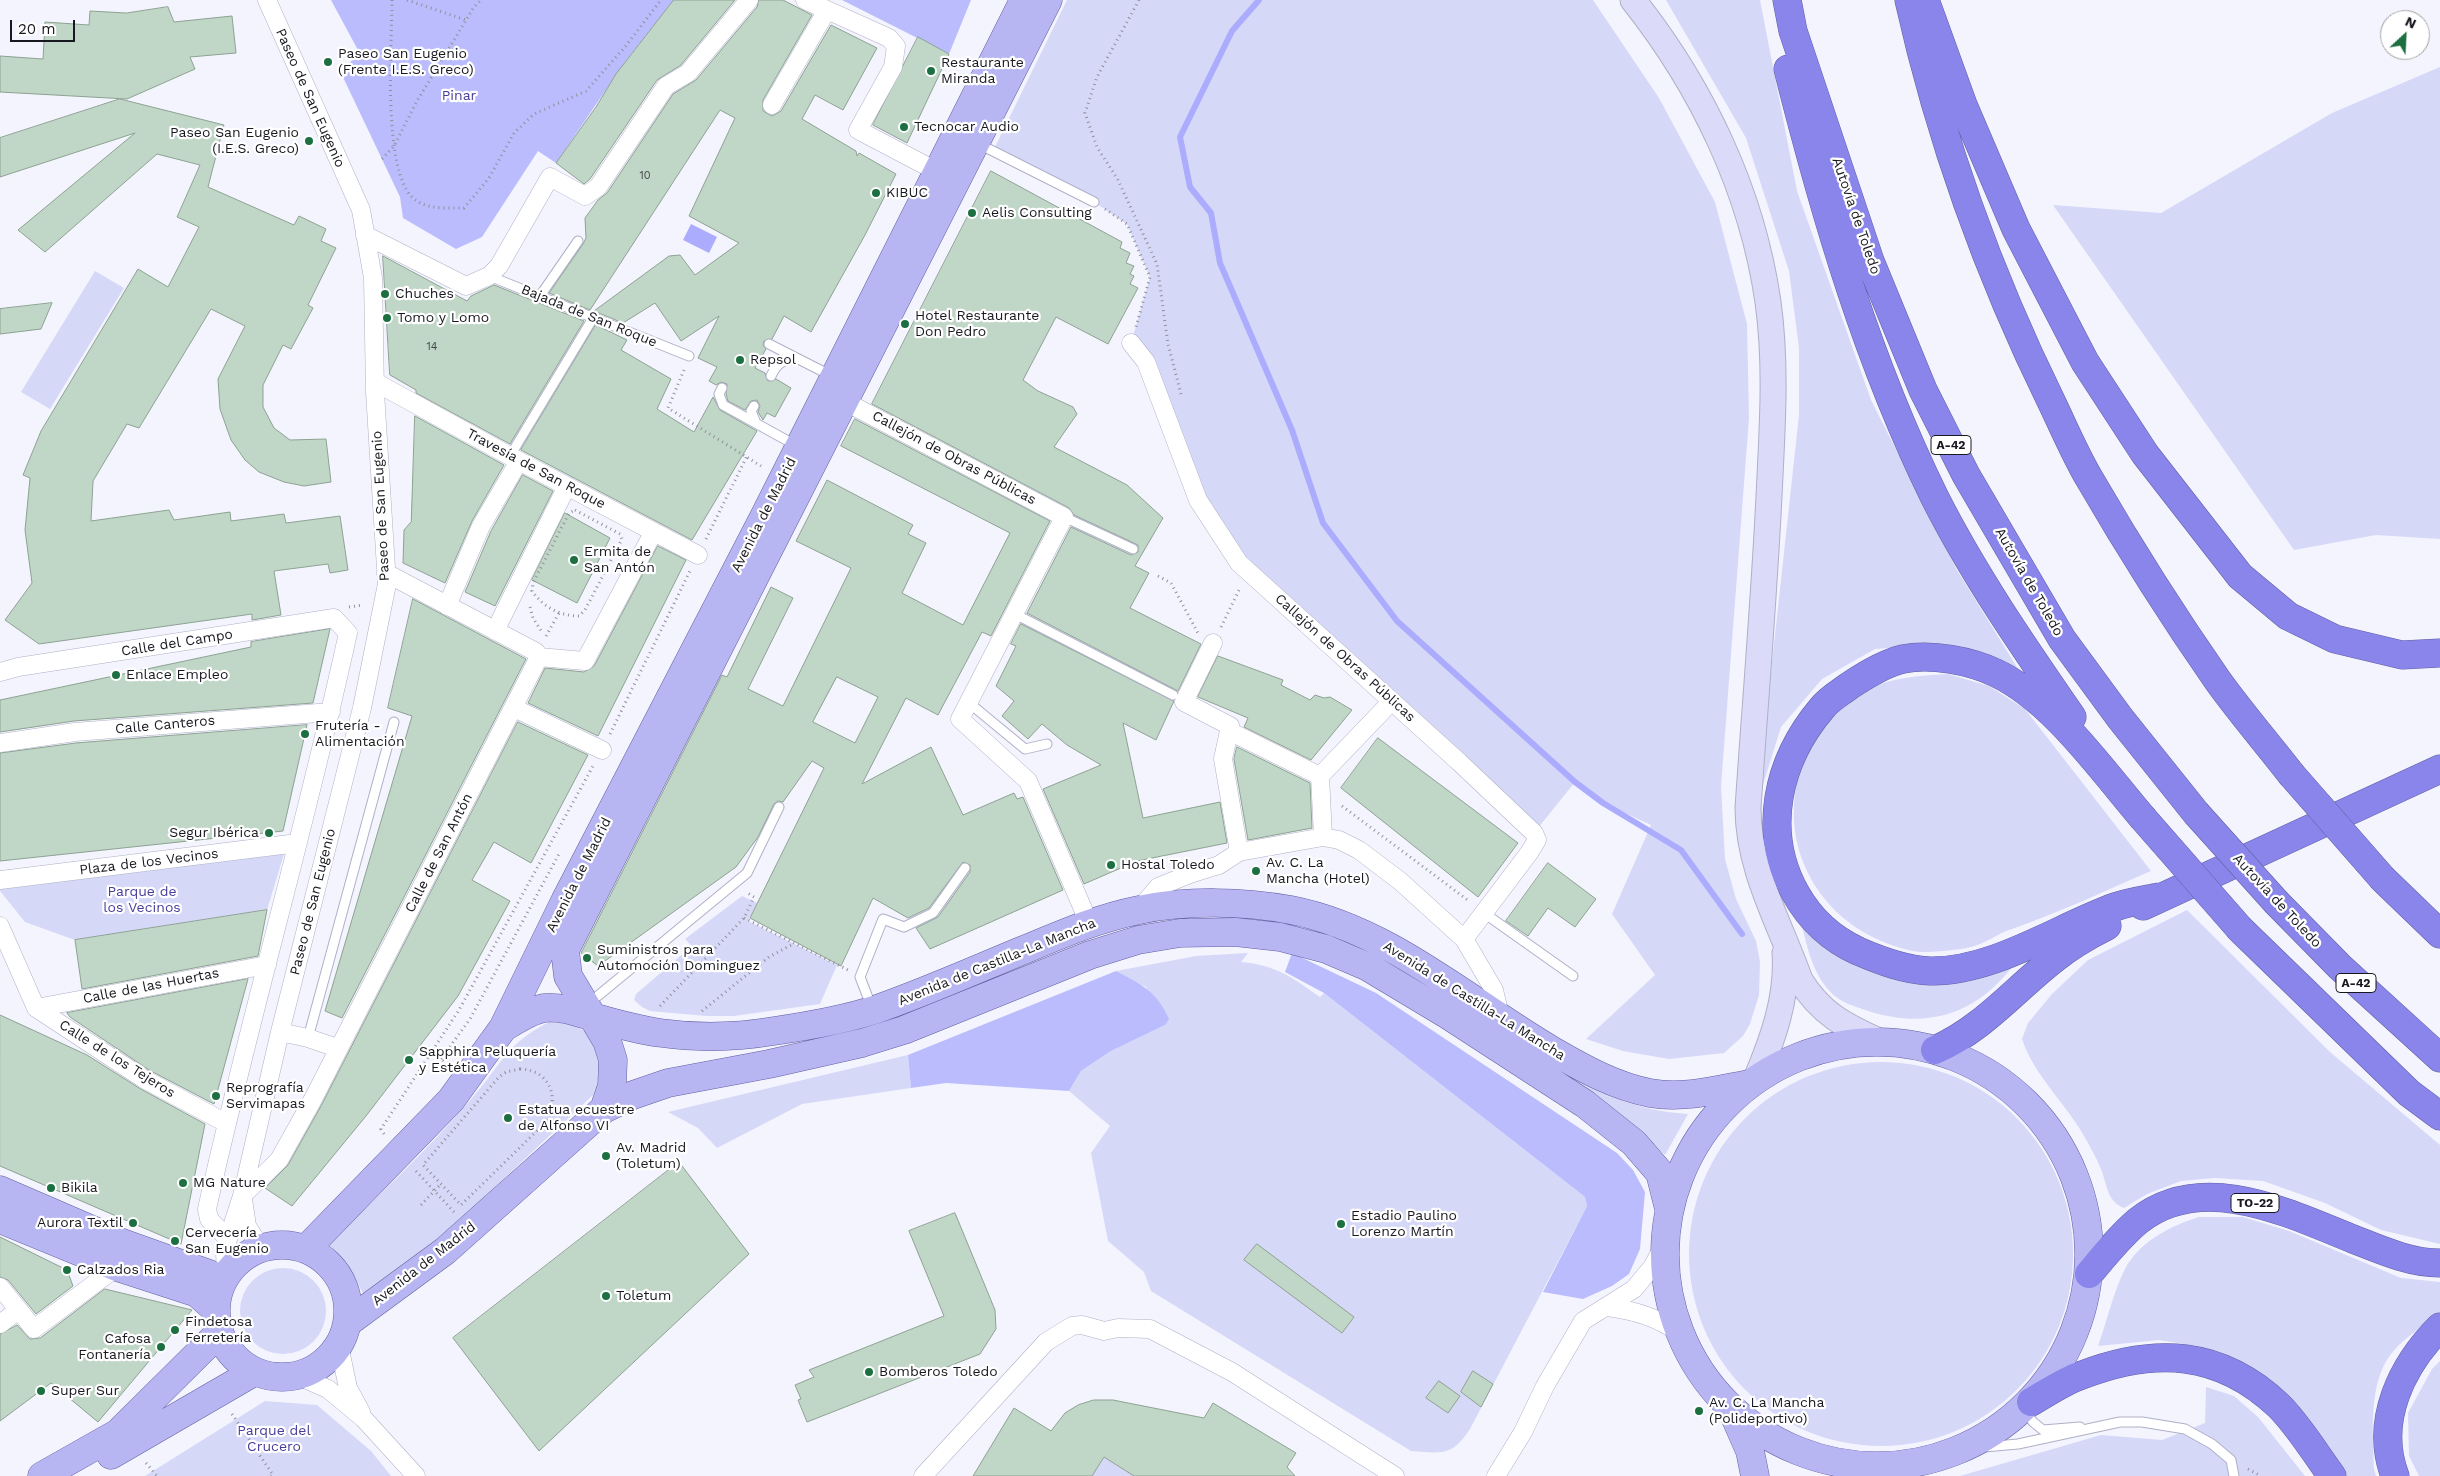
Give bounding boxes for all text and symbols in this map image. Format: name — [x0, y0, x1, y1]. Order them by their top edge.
scale bar — [12, 10, 78, 42]
north arrow — [2380, 10, 2430, 60]
text: N — [2403, 13, 2419, 32]
text: 20 m — [18, 20, 56, 38]
street label: Paseo de San Eugenio — [272, 26, 348, 170]
place label: Paseo San Eugenio (Frente I.E.S. Greco) — [338, 46, 474, 78]
place label: Restaurante Miranda — [941, 55, 1024, 88]
marker: Paseo San Eugenio (Frente I.E.S. Greco) — [322, 56, 334, 68]
marker: Restaurante Miranda — [925, 65, 937, 77]
park label: Pinar — [442, 88, 476, 104]
place label: Tecnocar Audio — [914, 119, 1019, 135]
marker: Tecnocar Audio — [898, 121, 910, 133]
place label: Paseo San Eugenio (I.E.S. Greco) — [170, 125, 299, 158]
marker: Paseo San Eugenio (I.E.S. Greco) — [303, 135, 315, 147]
street label: Autovía de Toledo — [1828, 155, 1884, 277]
house number: 10 — [639, 169, 651, 183]
place label: KIBUC — [886, 185, 928, 201]
marker: KIBUC — [870, 187, 882, 199]
place label: Aelis Consulting — [982, 205, 1092, 221]
marker: Aelis Consulting — [966, 207, 978, 219]
street label: Bajada de San Roque — [519, 281, 659, 351]
place label: Chuches — [395, 286, 454, 302]
marker: Chuches — [379, 288, 391, 300]
place label: Hotel Restaurante Don Pedro — [915, 308, 1039, 341]
place label: Tomo y Lomo — [397, 310, 489, 326]
marker: Tomo y Lomo — [381, 312, 393, 324]
marker: Hotel Restaurante Don Pedro — [899, 318, 911, 330]
house number: 14 — [426, 340, 438, 354]
place label: Repsol — [750, 352, 796, 368]
marker: Repsol — [734, 354, 746, 366]
street label: Callejón de Obras Públicas — [869, 408, 1039, 508]
street label: Travesía de San Roque — [464, 425, 608, 513]
street label: Paseo de San Eugenio — [369, 430, 393, 582]
road number: A-42 — [1931, 436, 1971, 454]
street label: Avenida de Madrid — [728, 455, 800, 575]
street label: Autovía de Toledo — [1991, 525, 2067, 639]
place label: Ermita de San Antón — [584, 544, 655, 576]
marker: Ermita de San Antón — [568, 554, 580, 566]
street label: Callejón de Obras Públicas — [1271, 590, 1419, 726]
street label: Calle del Campo — [120, 626, 234, 660]
place label: Enlace Empleo — [126, 667, 228, 683]
marker: Enlace Empleo — [110, 669, 122, 681]
street label: Calle Canteros — [114, 712, 216, 738]
place label: Frutería - Alimentación — [315, 718, 405, 750]
marker: Frutería - Alimentación — [299, 728, 311, 740]
street label: Calle de San Antón — [402, 791, 476, 915]
street label: Avenida de Madrid — [543, 815, 615, 935]
place label: Segur Ibérica — [169, 825, 259, 841]
marker: Segur Ibérica — [263, 827, 275, 839]
street label: Paseo de San Eugenio — [287, 827, 339, 977]
street label: Plaza de los Vecinos — [79, 845, 219, 879]
street label: Autovía de Toledo — [2229, 851, 2325, 951]
place label: Av. C. La Mancha (Hotel) — [1266, 855, 1370, 888]
place label: Hostal Toledo — [1121, 857, 1215, 873]
marker: Hostal Toledo — [1105, 859, 1117, 871]
marker: Av. C. La Mancha (Hotel) — [1250, 865, 1262, 877]
park label: Parque de los Vecinos — [103, 884, 181, 916]
street label: Avenida de Castilla-La Mancha — [896, 915, 1098, 1009]
street label: Avenida de Castilla-La Mancha — [1380, 938, 1568, 1064]
place label: Suministros para Automoción Dominguez — [597, 942, 760, 974]
marker: Suministros para Automoción Dominguez — [581, 952, 593, 964]
street label: Calle de las Huertas — [82, 965, 220, 1007]
road number: A-42 — [2336, 974, 2376, 992]
street label: Calle de los Tejeros — [56, 1017, 178, 1101]
place label: Sapphira Peluquería y Estética — [419, 1044, 556, 1076]
marker: Sapphira Peluquería y Estética — [403, 1054, 415, 1066]
place label: Reprografía Servimapas — [226, 1080, 305, 1112]
marker: Reprografía Servimapas — [210, 1090, 222, 1102]
place label: Estatua ecuestre de Alfonso VI — [518, 1102, 634, 1134]
marker: Estatua ecuestre de Alfonso VI — [502, 1112, 514, 1124]
place label: Av. Madrid (Toletum) — [616, 1140, 686, 1172]
marker: Av. Madrid (Toletum) — [600, 1150, 612, 1162]
place label: MG Nature — [193, 1175, 266, 1191]
marker: MG Nature — [177, 1177, 189, 1189]
place label: Bikila — [61, 1180, 98, 1196]
marker: Bikila — [45, 1182, 57, 1194]
road number: TO-22 — [2231, 1194, 2279, 1212]
place label: Estadio Paulino Lorenzo Martín — [1351, 1208, 1457, 1240]
place label: Aurora Textil — [37, 1215, 123, 1231]
marker: Aurora Textil — [127, 1217, 139, 1229]
street label: Avenida de Madrid — [369, 1218, 479, 1310]
marker: Estadio Paulino Lorenzo Martín — [1335, 1218, 1347, 1230]
place label: Cervecería San Eugenio — [185, 1225, 269, 1258]
marker: Cervecería San Eugenio — [169, 1235, 181, 1247]
place label: Calzados Ria — [77, 1262, 164, 1278]
marker: Calzados Ria — [61, 1264, 73, 1276]
place label: Toletum — [616, 1288, 671, 1304]
marker: Toletum — [600, 1290, 612, 1302]
place label: Findetosa Ferretería — [185, 1314, 252, 1346]
marker: Findetosa Ferretería — [169, 1324, 181, 1336]
place label: Cafosa Fontanería — [78, 1331, 151, 1364]
marker: Cafosa Fontanería — [155, 1341, 167, 1353]
place label: Bomberos Toledo — [879, 1364, 998, 1380]
marker: Bomberos Toledo — [863, 1366, 875, 1378]
place label: Super Sur — [51, 1383, 119, 1399]
marker: Super Sur — [35, 1385, 47, 1397]
place label: Av. C. La Mancha (Polideportivo) — [1709, 1395, 1824, 1428]
marker: Av. C. La Mancha (Polideportivo) — [1693, 1405, 1705, 1417]
park label: Parque del Crucero — [237, 1423, 311, 1455]

